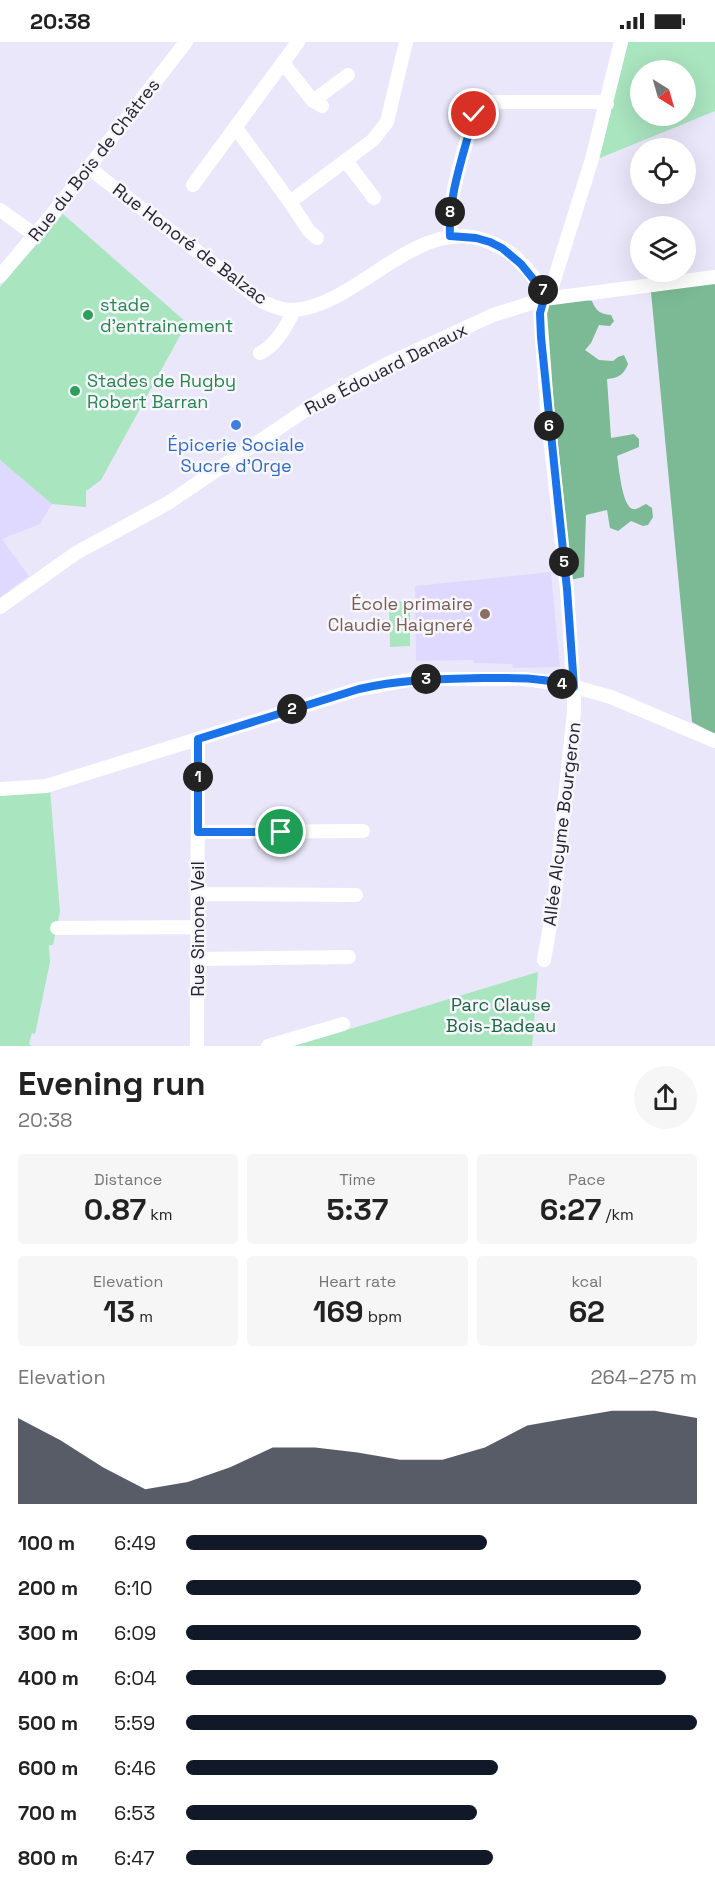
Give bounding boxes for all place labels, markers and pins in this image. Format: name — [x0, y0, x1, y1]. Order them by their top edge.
pin — [448, 88, 499, 139]
pin: 8 — [435, 197, 465, 227]
pin: 7 — [528, 275, 558, 305]
place label: stade d'entrainement — [100, 293, 233, 337]
marker: stade d'entrainement — [81, 308, 95, 322]
place label: Stades de Rugby Robert Barran — [87, 369, 236, 413]
marker: Stades de Rugby Robert Barran — [68, 384, 82, 398]
pin: 6 — [534, 411, 564, 441]
marker: Épicerie Sociale Sucre d'Orge — [229, 418, 243, 432]
place label: Épicerie Sociale Sucre d'Orge — [168, 433, 304, 477]
pin: 5 — [549, 547, 579, 577]
place label: École primaire Claudie Haigneré — [328, 592, 473, 636]
marker: École primaire Claudie Haigneré — [478, 607, 492, 621]
pin: 3 — [411, 664, 441, 694]
pin: 4 — [547, 669, 577, 699]
pin: 2 — [277, 694, 307, 724]
pin: 1 — [183, 762, 213, 792]
pin — [255, 806, 306, 857]

